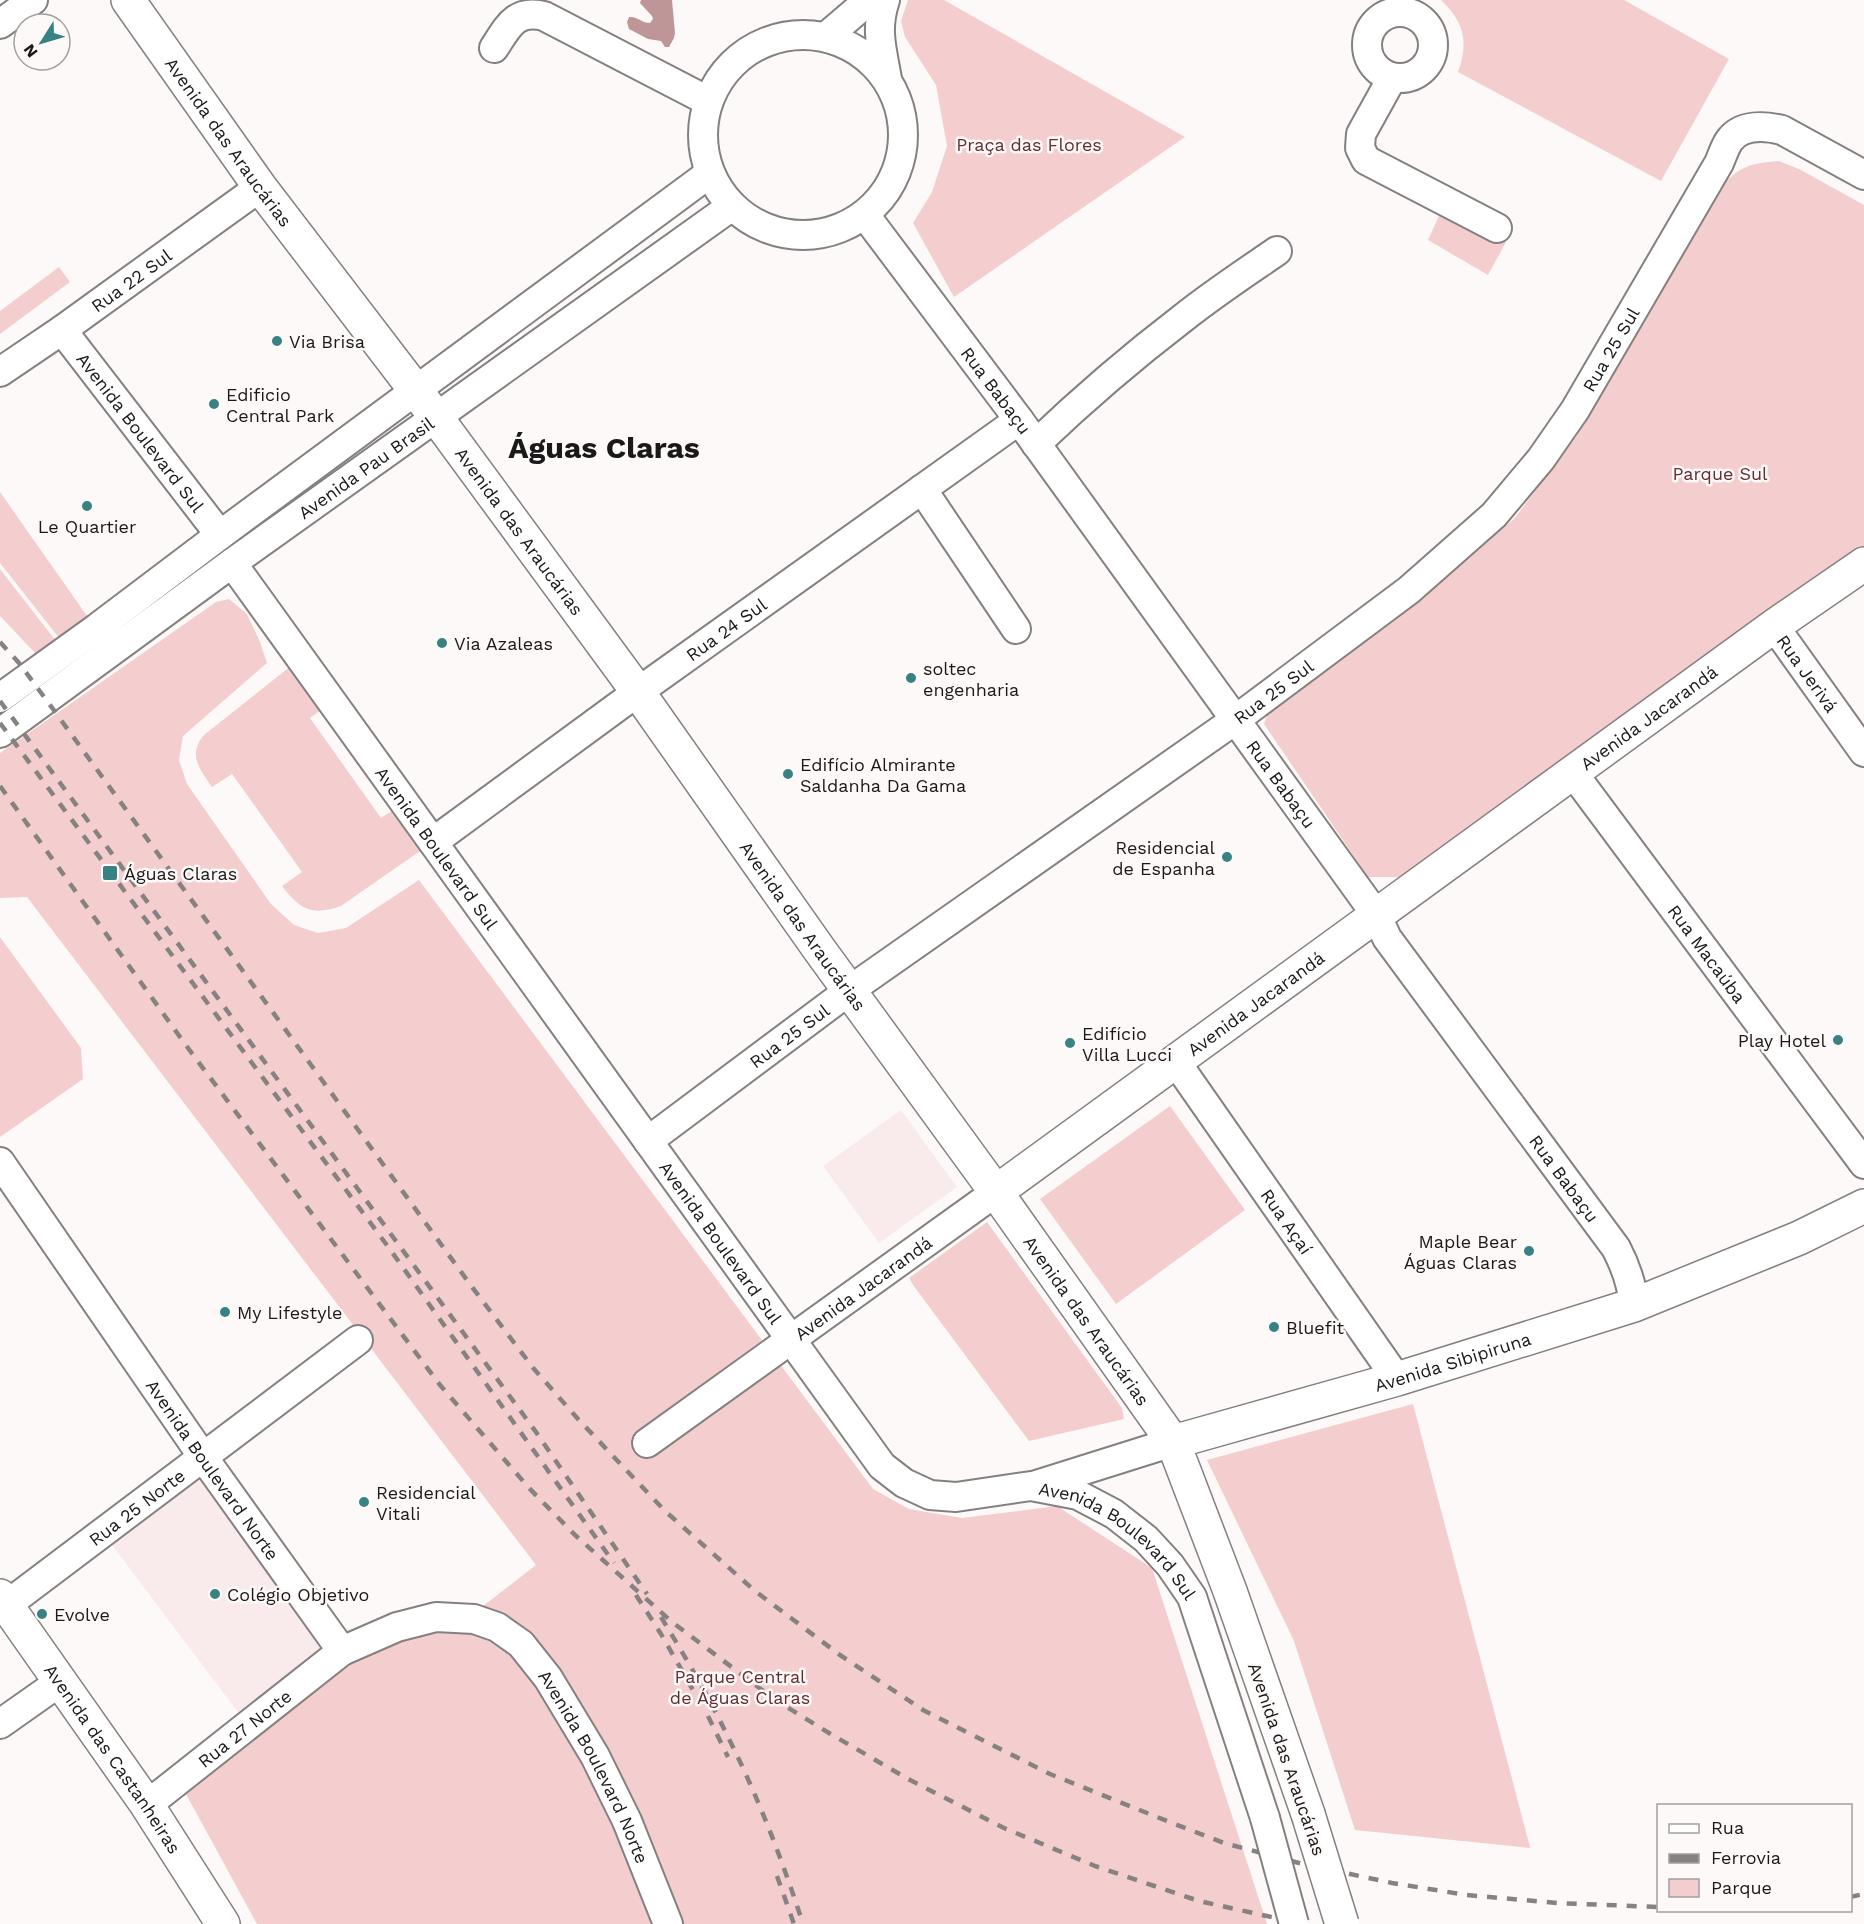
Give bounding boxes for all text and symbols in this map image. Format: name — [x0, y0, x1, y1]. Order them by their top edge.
north arrow — [12, 12, 72, 72]
text: N — [19, 40, 42, 61]
street label: Avenida das Araucárias — [161, 53, 297, 230]
park label: Praça das Flores — [956, 134, 1102, 155]
street label: Rua 22 Sul — [87, 244, 176, 316]
street label: Rua 25 Sul — [1578, 303, 1643, 395]
place label: Via Brisa — [289, 331, 365, 352]
marker: Via Brisa — [270, 334, 284, 348]
street label: Rua Babaçu — [957, 342, 1036, 438]
street label: Avenida Boulevard Sul — [73, 348, 209, 516]
place label: Edificio Central Park — [226, 384, 334, 426]
marker: Edificio Central Park — [207, 397, 221, 411]
street label: Avenida Pau Brasil — [294, 412, 438, 523]
district label: Águas Claras — [508, 430, 700, 465]
street label: Avenida das Araucárias — [451, 443, 588, 619]
park label: Parque Sul — [1672, 463, 1768, 484]
marker: Le Quartier — [80, 499, 94, 513]
place label: Le Quartier — [38, 516, 136, 537]
street label: Rua 24 Sul — [681, 593, 771, 665]
street label: Rua Jerivá — [1773, 630, 1843, 716]
place label: Via Azaleas — [454, 633, 553, 654]
marker: Via Azaleas — [435, 636, 449, 650]
street label: Rua 25 Sul — [1229, 655, 1317, 728]
place label: soltec engenharia — [923, 658, 1019, 700]
street label: Avenida Jacarandá — [1576, 660, 1721, 774]
marker: soltec engenharia — [904, 671, 918, 685]
street label: Rua Babaçu — [1243, 736, 1320, 832]
place label: Edifício Almirante Saldanha Da Gama — [800, 754, 966, 796]
street label: Avenida Boulevard Sul — [371, 762, 503, 934]
marker: Edifício Almirante Saldanha Da Gama — [781, 767, 795, 781]
street label: Avenida das Araucárias — [736, 837, 871, 1015]
place label: Residencial de Espanha — [1112, 837, 1215, 879]
marker: Residencial de Espanha — [1220, 850, 1234, 864]
place label: Águas Claras — [124, 863, 237, 884]
marker: Águas Claras — [101, 864, 119, 882]
street label: Rua Macaúba — [1664, 900, 1751, 1007]
street label: Avenida Jacarandá — [1183, 946, 1328, 1060]
street label: Rua 25 Sul — [745, 999, 833, 1072]
place label: Edifício Villa Lucci — [1082, 1023, 1172, 1065]
place label: Play Hotel — [1738, 1030, 1826, 1051]
marker: Play Hotel — [1831, 1033, 1845, 1047]
marker: Edifício Villa Lucci — [1063, 1036, 1077, 1050]
street label: Rua Babaçu — [1525, 1130, 1604, 1226]
street label: Avenida Boulevard Sul — [655, 1157, 787, 1328]
street label: Rua Açaí — [1257, 1184, 1317, 1258]
street label: Avenida Jacarandá — [790, 1231, 936, 1344]
street label: Avenida das Araucárias — [1020, 1231, 1154, 1409]
place label: Maple Bear Águas Claras — [1404, 1231, 1517, 1273]
marker: Maple Bear Águas Claras — [1522, 1244, 1536, 1258]
place label: My Lifestyle — [237, 1302, 342, 1323]
marker: My Lifestyle — [218, 1305, 232, 1319]
place label: Bluefit — [1286, 1317, 1345, 1338]
marker: Bluefit — [1267, 1320, 1281, 1334]
street label: Avenida Sibipiruna — [1372, 1327, 1533, 1395]
street label: Avenida Boulevard Norte — [142, 1375, 284, 1564]
street label: Rua 25 Norte — [84, 1464, 189, 1550]
street label: Avenida Boulevard Sul — [1037, 1477, 1201, 1604]
place label: Residencial Vitali — [376, 1482, 476, 1524]
marker: Residencial Vitali — [357, 1495, 371, 1509]
place label: Colégio Objetivo — [227, 1584, 369, 1605]
marker: Colégio Objetivo — [208, 1587, 222, 1601]
place label: Evolve — [54, 1604, 110, 1625]
marker: Evolve — [35, 1607, 49, 1621]
street label: Avenida das Castanheiras — [40, 1660, 186, 1857]
street label: Avenida das Araucárias — [1244, 1660, 1330, 1858]
street label: Avenida Boulevard Norte — [535, 1665, 653, 1866]
park label: Parque Central de Águas Claras — [670, 1666, 810, 1708]
street label: Rua 27 Norte — [193, 1685, 295, 1771]
legend — [1657, 1804, 1852, 1912]
text: Rua — [1711, 1817, 1744, 1838]
text: Ferrovia — [1711, 1847, 1781, 1868]
text: Parque — [1711, 1877, 1772, 1898]

